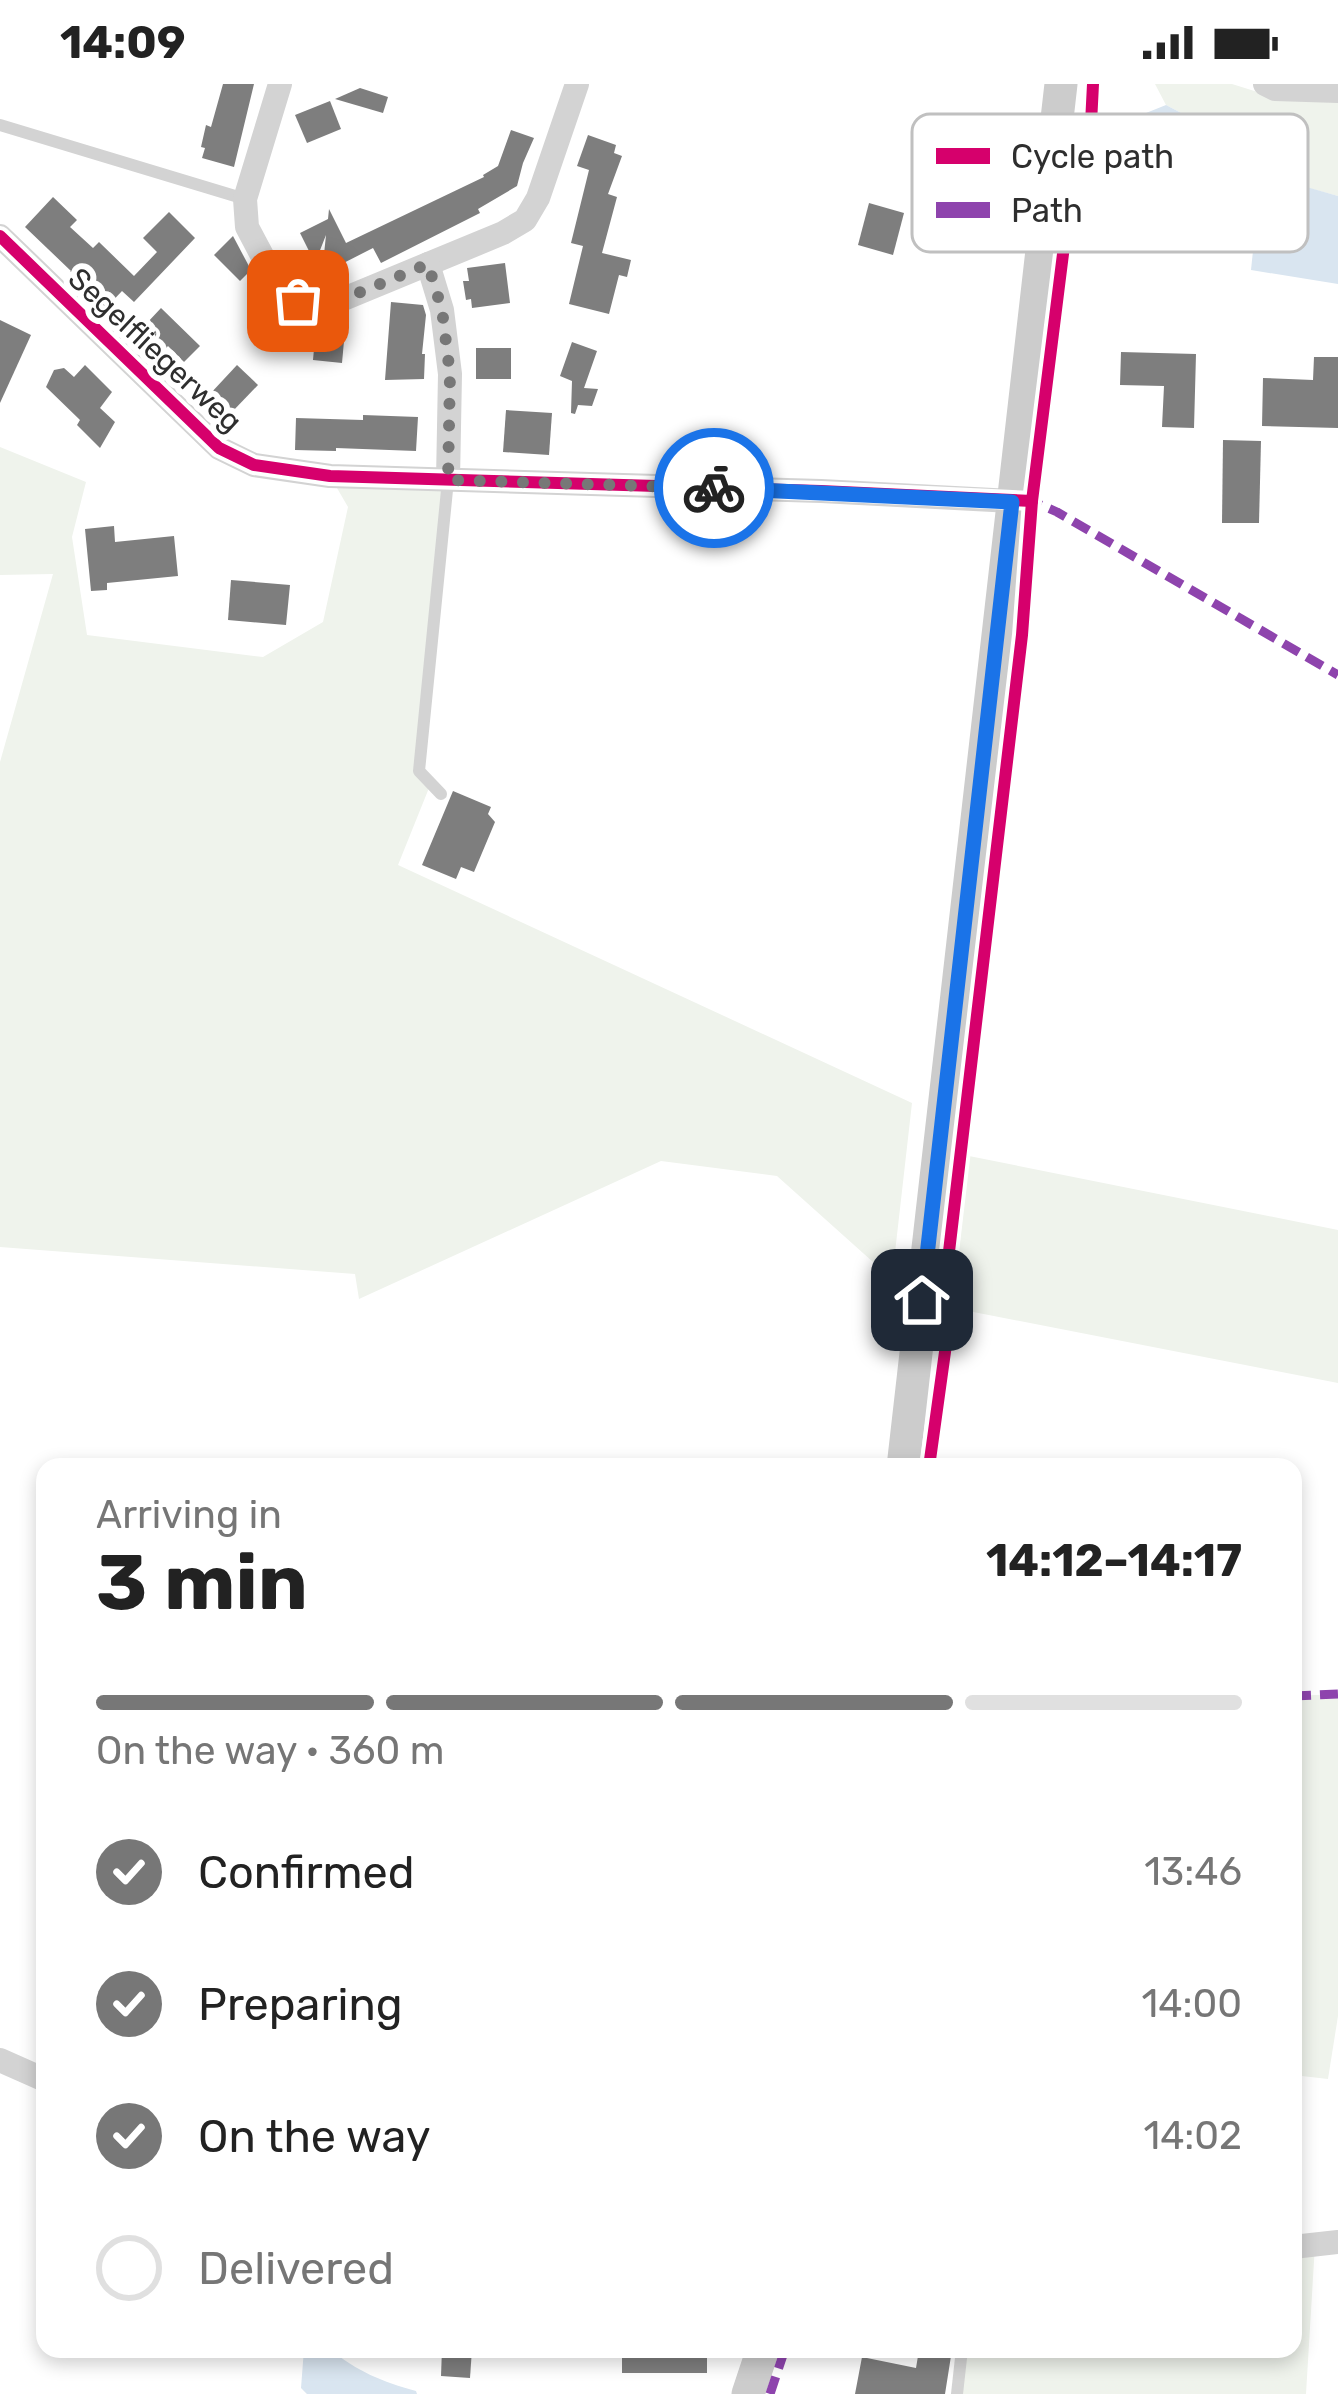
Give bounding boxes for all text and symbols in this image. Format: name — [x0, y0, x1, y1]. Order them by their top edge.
text: 14:09 — [60, 16, 186, 69]
legend — [912, 114, 1308, 252]
text: Cycle path — [1011, 137, 1174, 176]
text: Path — [1011, 191, 1083, 230]
pin — [247, 250, 349, 352]
street label: Segelfliegerweg — [61, 260, 249, 440]
icon: bag — [265, 268, 331, 334]
courier — [654, 428, 774, 548]
icon: bike — [681, 455, 747, 521]
pin — [871, 1249, 973, 1351]
icon: home — [889, 1267, 955, 1333]
text: Arriving in — [96, 1492, 282, 1538]
text: 14:12–14:17 — [986, 1534, 1242, 1587]
text: 3 min — [96, 1536, 308, 1629]
text: On the way · 360 m — [96, 1728, 444, 1774]
icon: check — [96, 1839, 162, 1905]
text: Confirmed — [198, 1846, 415, 1899]
text: 13:46 — [1144, 1849, 1242, 1895]
icon: check — [96, 1971, 162, 2037]
text: Preparing — [198, 1978, 403, 2031]
text: 14:00 — [1142, 1981, 1242, 2027]
icon: check — [96, 2103, 162, 2169]
text: On the way — [198, 2110, 431, 2163]
text: 14:02 — [1143, 2113, 1242, 2159]
text: Delivered — [198, 2242, 394, 2295]

